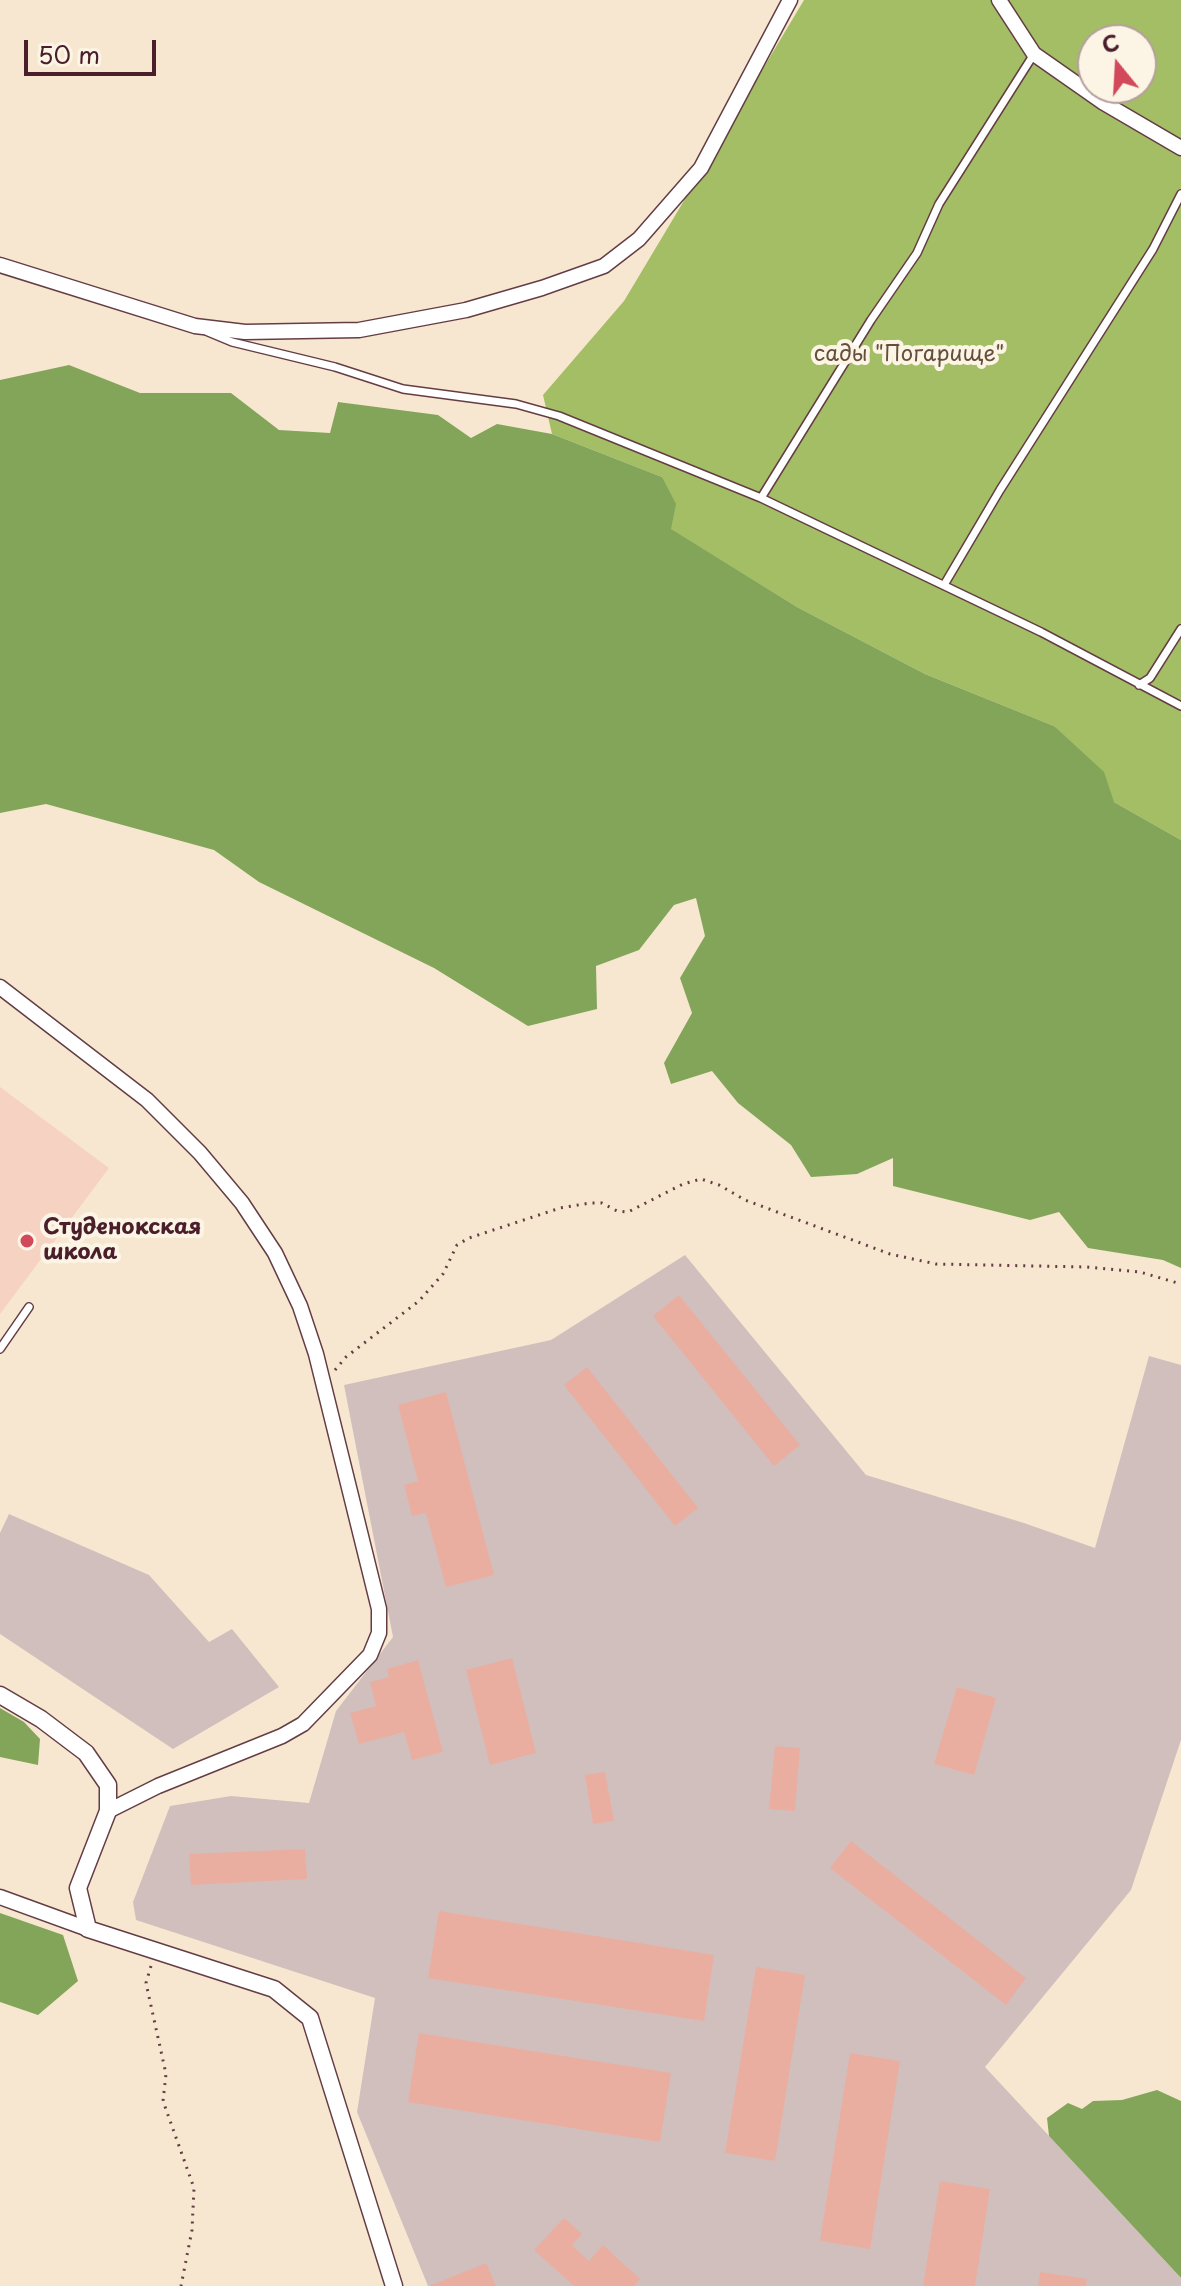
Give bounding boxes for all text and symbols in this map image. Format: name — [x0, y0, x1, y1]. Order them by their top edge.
scale bar — [28, 24, 160, 74]
north arrow — [1077, 24, 1157, 104]
text: С — [1097, 24, 1123, 61]
text: 50 m — [38, 36, 100, 72]
park label: сады "Погарище" — [814, 342, 1004, 368]
place label: Студенокская школа — [43, 1215, 202, 1266]
marker: Студенокская школа — [18, 1232, 36, 1250]

